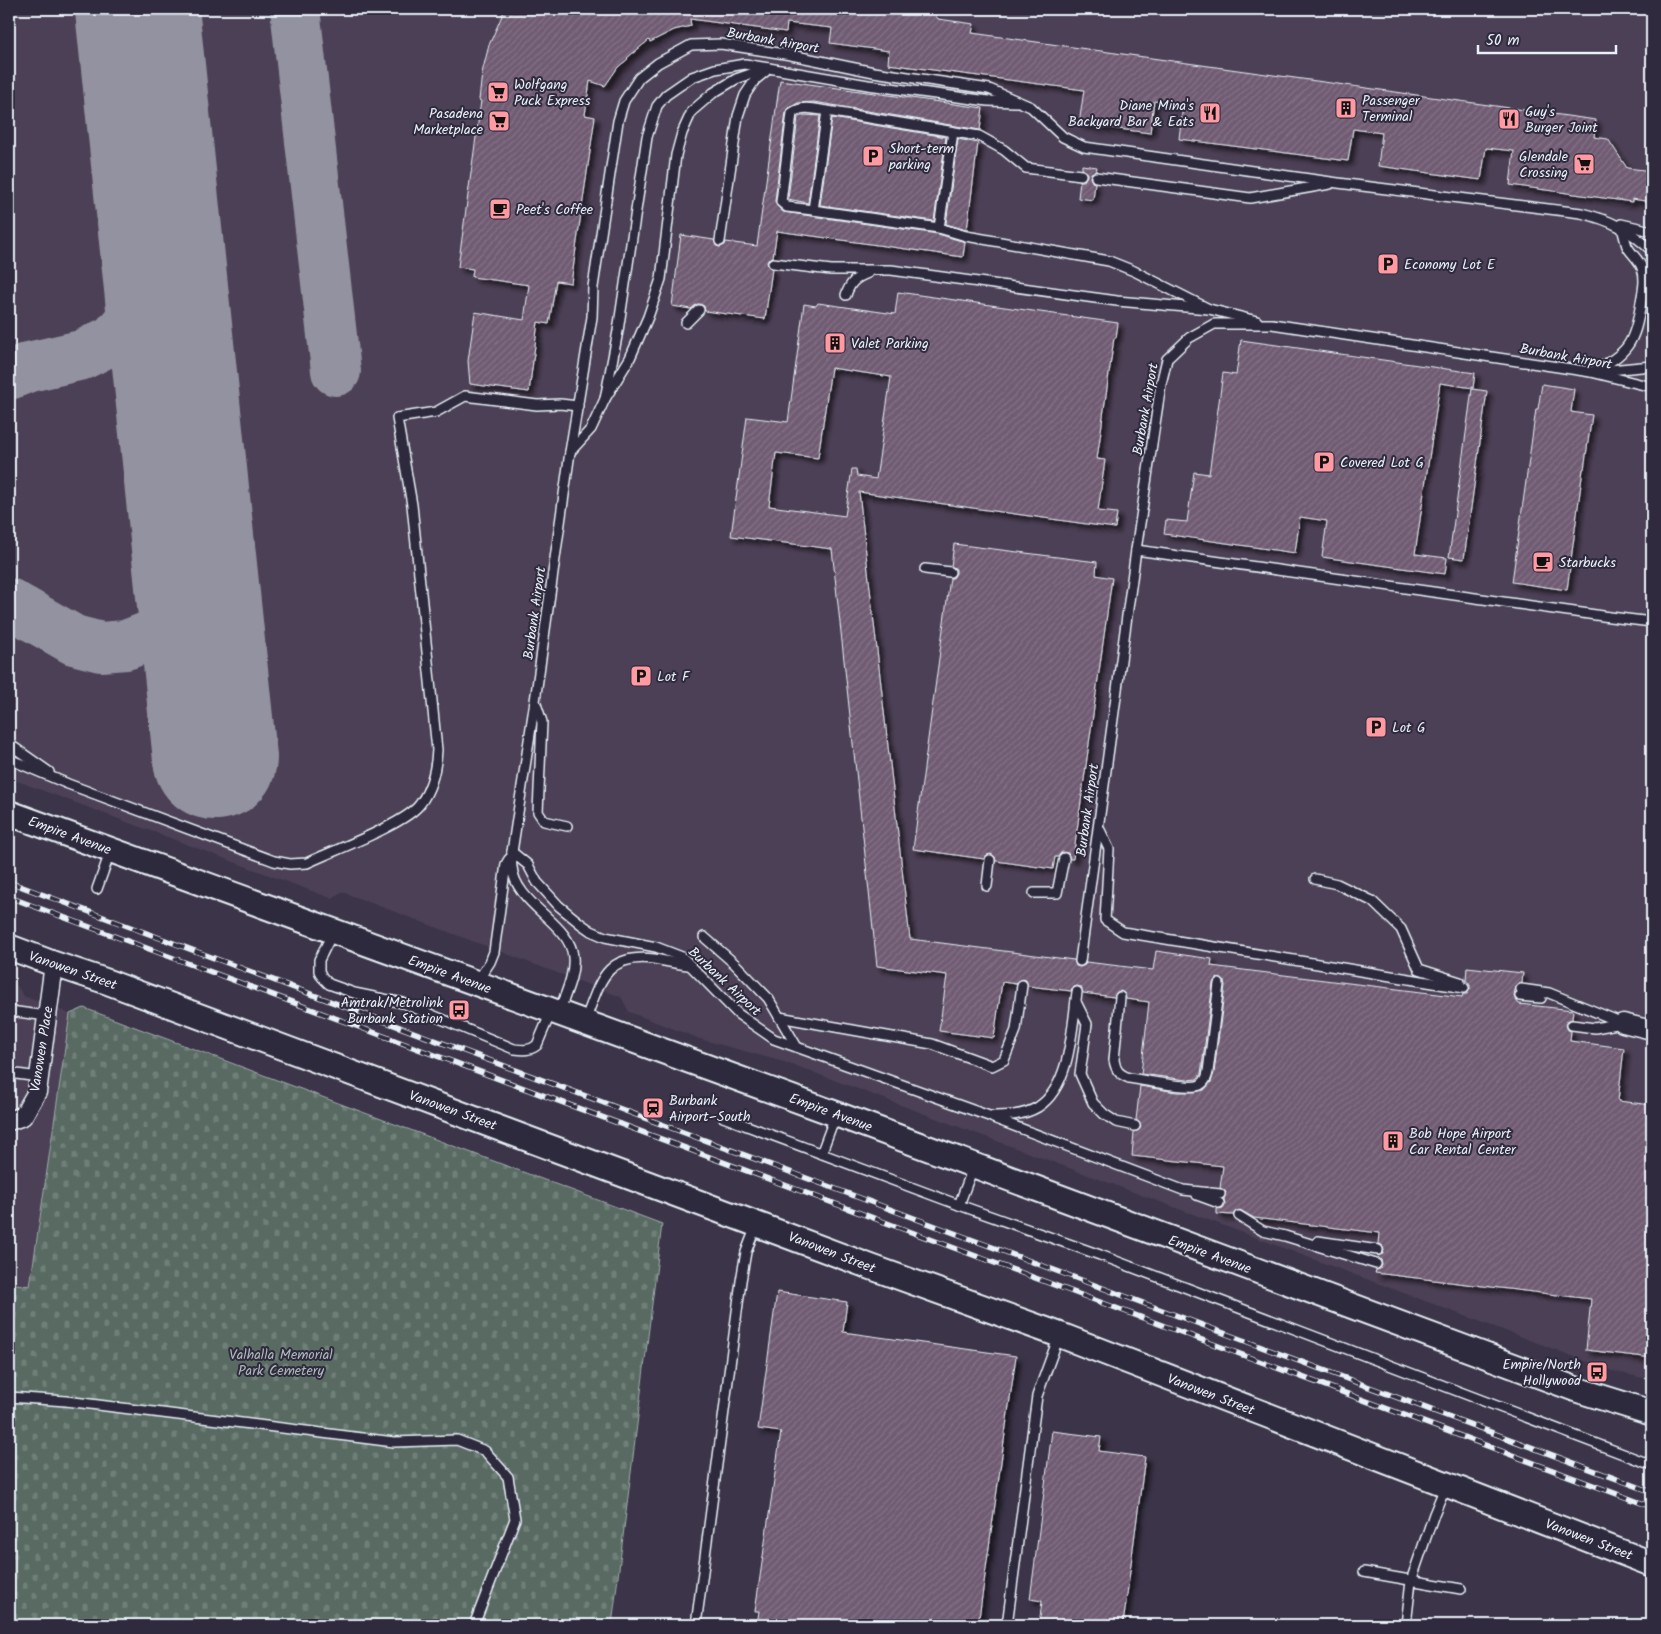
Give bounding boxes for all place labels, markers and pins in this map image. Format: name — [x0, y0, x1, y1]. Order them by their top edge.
place label: Wolfgang Puck Express — [514, 74, 591, 112]
supermarket icon: Wolfgang Puck Express — [486, 80, 510, 104]
place label: Passenger Terminal — [1362, 90, 1421, 128]
place label: Diane Mina's Backyard Bar & Eats — [1068, 95, 1194, 133]
building icon: Passenger Terminal — [1334, 96, 1358, 120]
restaurant icon: Diane Mina's Backyard Bar & Eats — [1198, 101, 1222, 125]
place label: Guy's Burger Joint — [1525, 101, 1598, 139]
place label: Pasadena Marketplace — [413, 103, 484, 141]
restaurant icon: Guy's Burger Joint — [1497, 107, 1521, 131]
supermarket icon: Pasadena Marketplace — [487, 109, 511, 133]
place label: Short-term parking — [888, 138, 954, 176]
parking icon: Short-term parking — [861, 144, 885, 168]
place label: Glendale Crossing — [1519, 146, 1569, 184]
supermarket icon: Glendale Crossing — [1572, 152, 1596, 176]
cafe icon: Peet's Coffee — [488, 197, 512, 221]
place label: Peet's Coffee — [516, 199, 594, 221]
parking icon: Economy Lot E — [1376, 252, 1400, 276]
place label: Economy Lot E — [1404, 254, 1496, 276]
building icon: Valet Parking — [823, 331, 847, 355]
place label: Valet Parking — [851, 333, 929, 355]
parking icon: Covered Lot G — [1312, 450, 1336, 474]
place label: Covered Lot G — [1340, 452, 1424, 474]
cafe icon: Starbucks — [1531, 550, 1555, 574]
place label: Starbucks — [1559, 552, 1616, 574]
parking icon: Lot F — [629, 664, 653, 688]
place label: Lot F — [657, 666, 691, 688]
parking icon: Lot G — [1364, 715, 1388, 739]
place label: Lot G — [1392, 717, 1426, 739]
place label: Amtrak/Metrolink Burbank Station — [341, 992, 443, 1030]
bus stop icon: Amtrak/Metrolink Burbank Station — [447, 998, 471, 1022]
place label: Burbank Airport–South — [669, 1090, 751, 1128]
station icon: Burbank Airport–South — [641, 1096, 665, 1120]
place label: Bob Hope Airport Car Rental Center — [1409, 1123, 1517, 1161]
building icon: Bob Hope Airport Car Rental Center — [1381, 1129, 1405, 1153]
place label: Empire/North Hollywood — [1502, 1354, 1582, 1392]
bus stop icon: Empire/North Hollywood — [1585, 1360, 1609, 1384]

